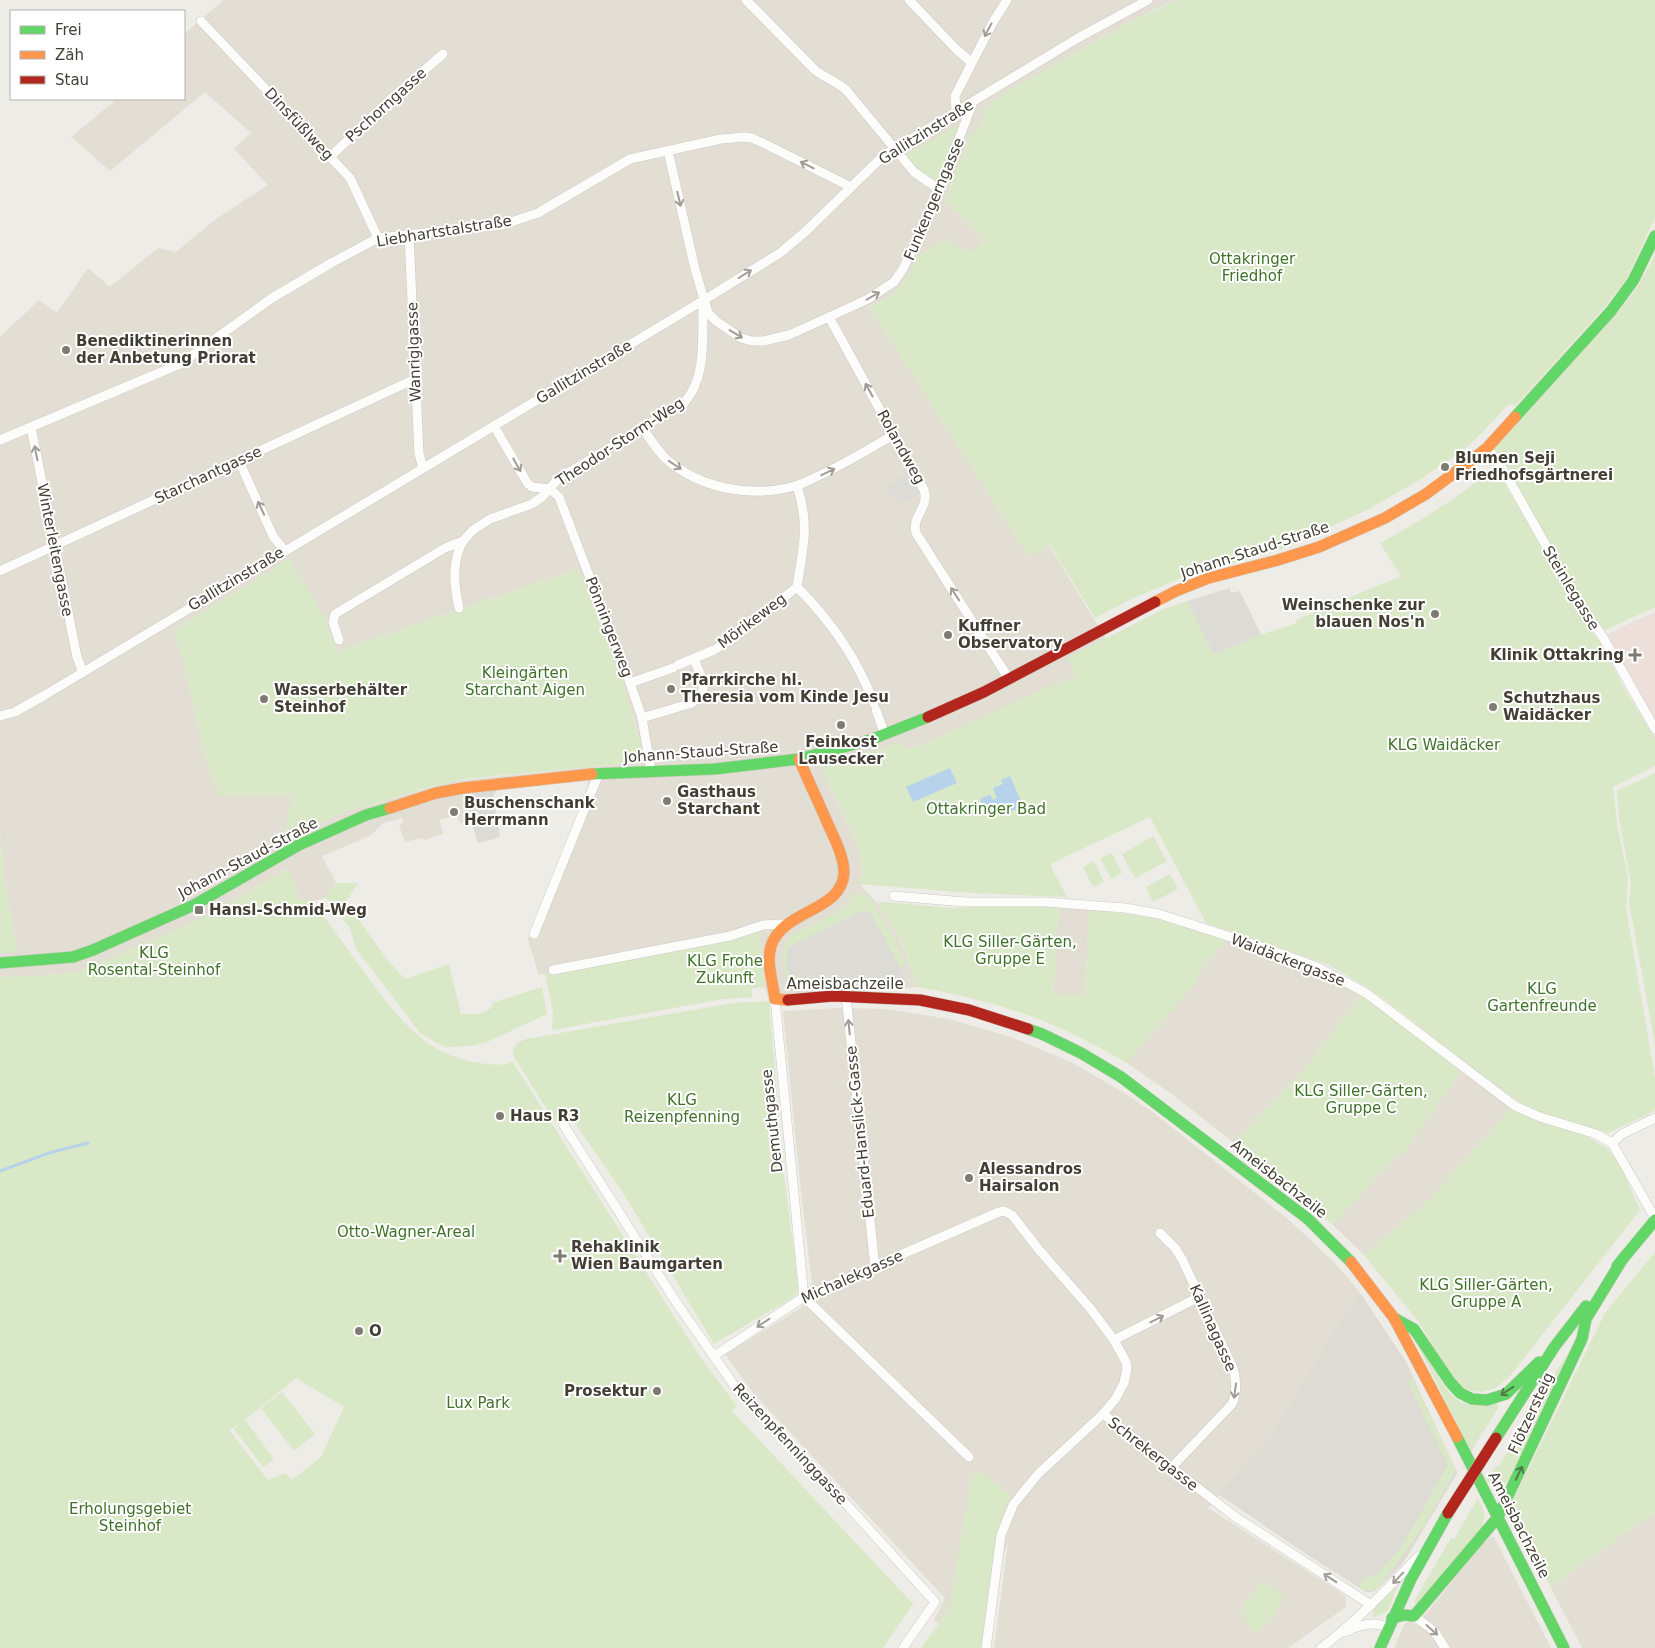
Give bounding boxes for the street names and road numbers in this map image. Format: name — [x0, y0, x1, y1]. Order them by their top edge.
street label: Pschorngasse — [342, 64, 430, 146]
street label: Dinsfüßlweg — [261, 84, 337, 164]
street label: Gallitzinstraße — [875, 96, 977, 168]
street label: Funkengerngasse — [900, 135, 968, 263]
street label: Liebhartstalstraße — [375, 211, 513, 251]
street label: Wanriglgasse — [403, 302, 425, 402]
street label: Gallitzinstraße — [533, 336, 635, 408]
street label: Theodor-Storm-Weg — [552, 394, 687, 491]
street label: Rolandweg — [873, 407, 929, 487]
street label: Starchantgasse — [151, 442, 265, 508]
street label: Winterleitengasse — [33, 482, 77, 618]
street label: Johann-Staud-Straße — [1177, 517, 1332, 583]
street label: Gallitzinstraße — [185, 543, 287, 615]
street label: Steinlegasse — [1539, 543, 1603, 633]
street label: Pönningerweg — [582, 574, 636, 680]
street label: Mörikeweg — [714, 589, 790, 653]
street label: Johann-Staud-Straße — [622, 738, 779, 766]
street label: Johann-Staud-Straße — [174, 814, 321, 903]
street label: Waidäckergasse — [1228, 930, 1348, 990]
street label: Ameisbachzeile — [786, 975, 904, 993]
street label: Eduard-Hanslick-Gasse — [842, 1045, 878, 1219]
street label: Demuthgasse — [758, 1068, 786, 1174]
street label: Ameisbachzeile — [1227, 1136, 1331, 1222]
street label: Michalekgasse — [798, 1246, 906, 1308]
street label: Kallinagasse — [1186, 1282, 1240, 1374]
street label: Flötzersteig — [1504, 1369, 1558, 1457]
street label: Reizenpfenninggasse — [729, 1380, 851, 1508]
street label: Schrekergasse — [1104, 1413, 1202, 1495]
street label: Ameisbachzeile — [1484, 1469, 1554, 1581]

